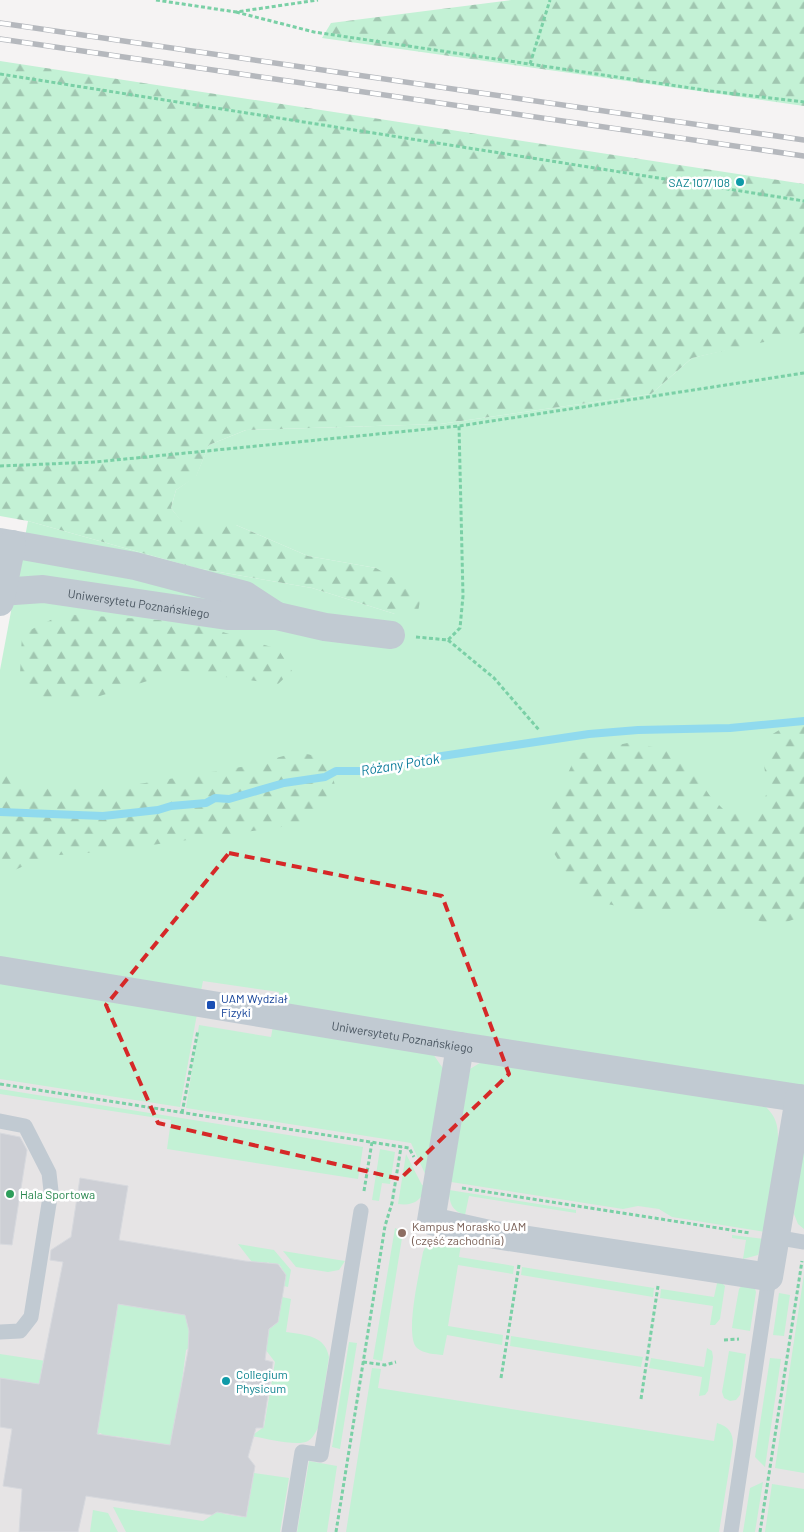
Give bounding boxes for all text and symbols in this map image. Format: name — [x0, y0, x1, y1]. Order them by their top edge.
place label: SAZ 107/108 — [668, 175, 730, 189]
marker: SAZ 107/108 — [734, 176, 746, 188]
street label: Uniwersytetu Poznańskiego — [67, 586, 211, 620]
water label: Różany Potok — [360, 749, 441, 779]
place label: UAM Wydział Fizyki — [221, 991, 288, 1019]
marker: UAM Wydział Fizyki — [205, 999, 217, 1011]
street label: Uniwersytetu Poznańskiego — [331, 1018, 474, 1055]
place label: Hala Sportowa — [20, 1187, 95, 1201]
marker: Hala Sportowa — [4, 1188, 16, 1200]
place label: Kampus Morasko UAM (część zachodnia) — [411, 1219, 526, 1247]
marker: Kampus Morasko UAM (część zachodnia) — [396, 1227, 408, 1239]
place label: Collegium Physicum — [236, 1367, 288, 1395]
marker: Collegium Physicum — [220, 1375, 232, 1387]

